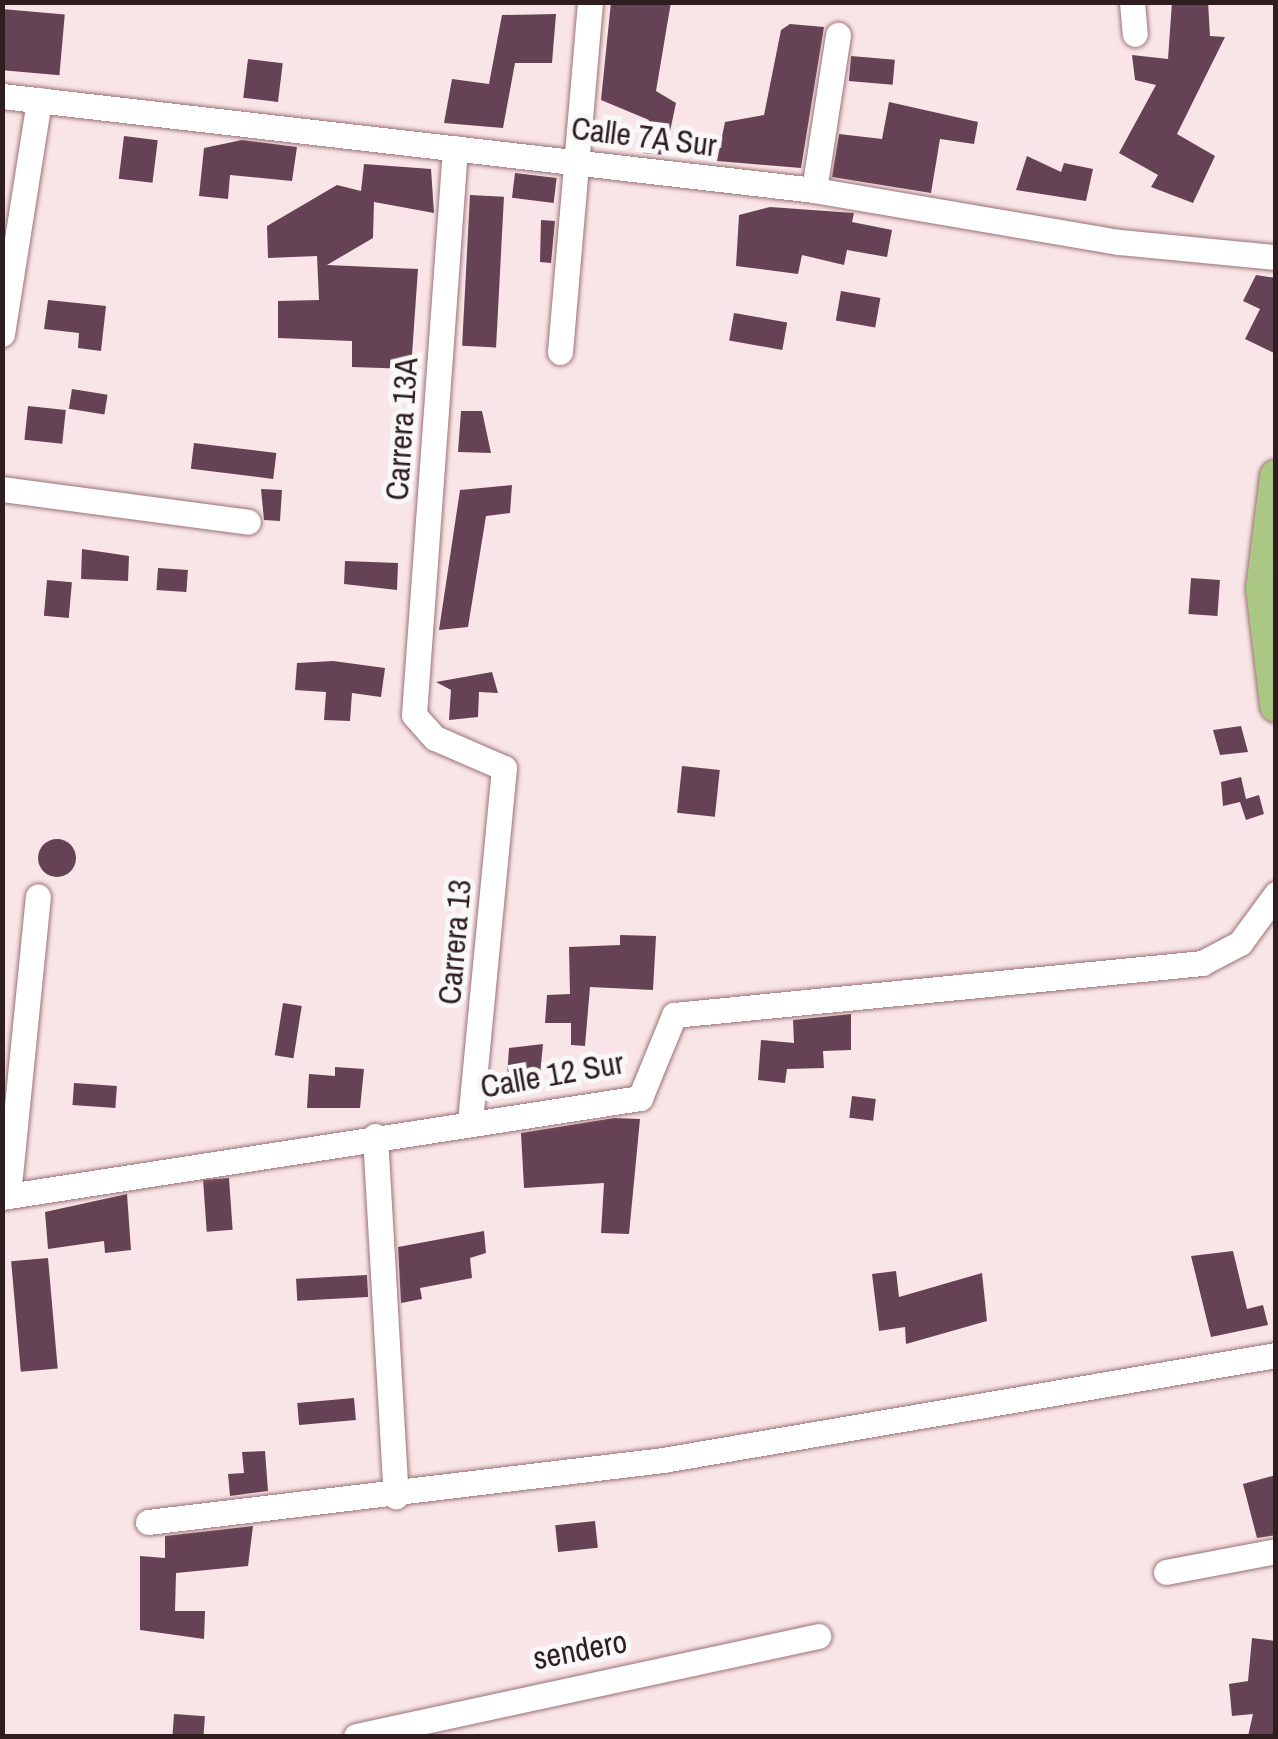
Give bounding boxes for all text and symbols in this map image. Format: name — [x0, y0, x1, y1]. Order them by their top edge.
street label: Calle 7A Sur — [569, 109, 719, 165]
street label: Carrera 13A — [378, 356, 426, 502]
street label: Carrera 13 — [430, 878, 480, 1006]
street label: Calle 12 Sur — [478, 1044, 626, 1106]
street label: sendero — [530, 1622, 630, 1678]

